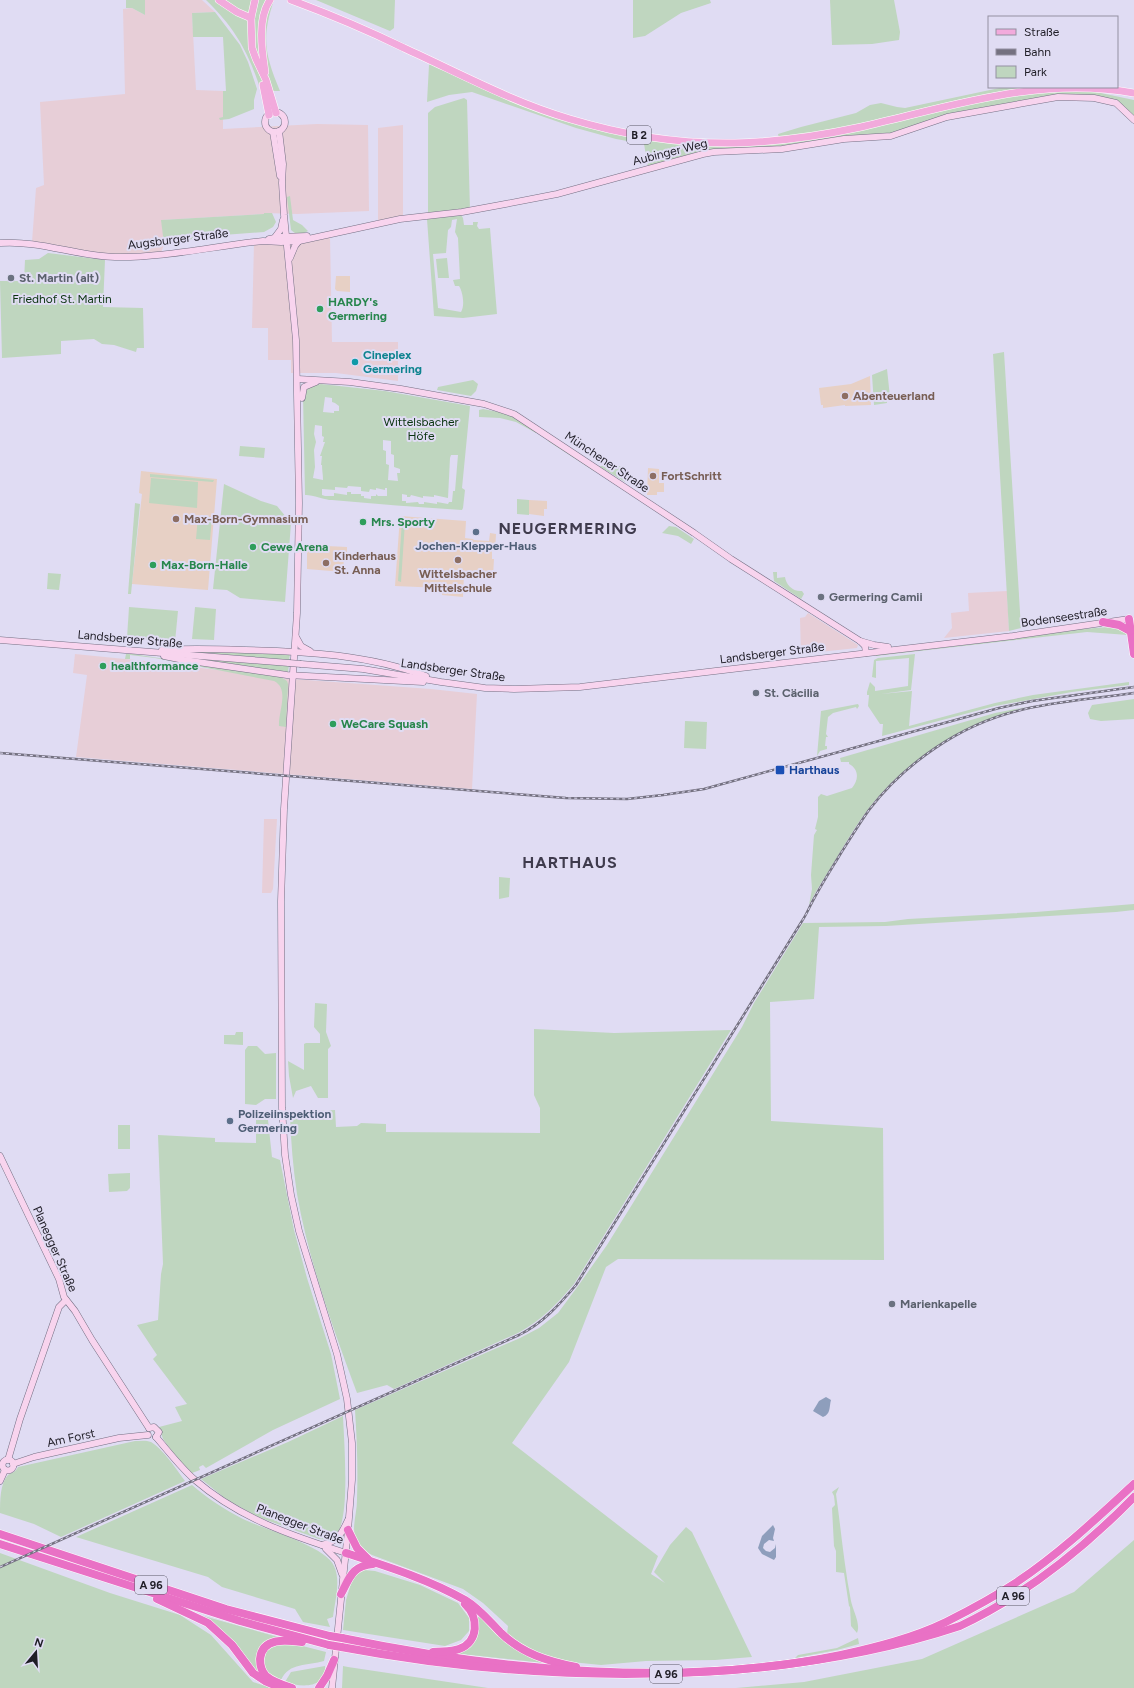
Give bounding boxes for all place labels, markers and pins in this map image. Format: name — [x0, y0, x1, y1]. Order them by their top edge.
place label: St. Martin (alt) — [19, 271, 99, 285]
marker: St. Martin (alt) — [6, 273, 16, 283]
place label: HARDY's Germering — [328, 295, 387, 323]
marker: HARDY's Germering — [315, 304, 325, 314]
place label: Cineplex Germering — [363, 348, 422, 376]
marker: Cineplex Germering — [350, 357, 360, 367]
place label: Abenteuerland — [853, 389, 935, 403]
marker: Abenteuerland — [840, 391, 850, 401]
place label: FortSchritt — [661, 469, 722, 483]
marker: FortSchritt — [648, 471, 658, 481]
place label: Max-Born-Gymnasium — [184, 512, 308, 526]
marker: Max-Born-Gymnasium — [171, 514, 181, 524]
place label: Mrs. Sporty — [371, 515, 435, 529]
marker: Mrs. Sporty — [358, 517, 368, 527]
marker: Jochen-Klepper-Haus — [471, 527, 481, 537]
place label: Jochen-Klepper-Haus — [415, 539, 537, 553]
place label: Cewe Arena — [261, 540, 328, 554]
marker: Cewe Arena — [248, 542, 258, 552]
place label: Kinderhaus St. Anna — [334, 549, 396, 577]
marker: Wittelsbacher Mittelschule — [453, 555, 463, 565]
place label: Max-Born-Halle — [161, 558, 248, 572]
marker: Kinderhaus St. Anna — [321, 558, 331, 568]
marker: Max-Born-Halle — [148, 560, 158, 570]
place label: Wittelsbacher Mittelschule — [419, 567, 497, 595]
place label: Germering Camii — [829, 590, 923, 604]
marker: Germering Camii — [816, 592, 826, 602]
place label: healthformance — [111, 659, 199, 673]
marker: healthformance — [98, 661, 108, 671]
place label: St. Cäcilia — [764, 686, 819, 700]
marker: St. Cäcilia — [751, 688, 761, 698]
place label: WeCare Squash — [341, 717, 428, 731]
marker: WeCare Squash — [328, 719, 338, 729]
place label: Harthaus — [789, 763, 840, 777]
marker: Harthaus — [774, 764, 786, 776]
place label: Polizeiinspektion Germering — [238, 1107, 332, 1135]
marker: Polizeiinspektion Germering — [225, 1116, 235, 1126]
place label: Marienkapelle — [900, 1297, 977, 1311]
marker: Marienkapelle — [887, 1299, 897, 1309]

